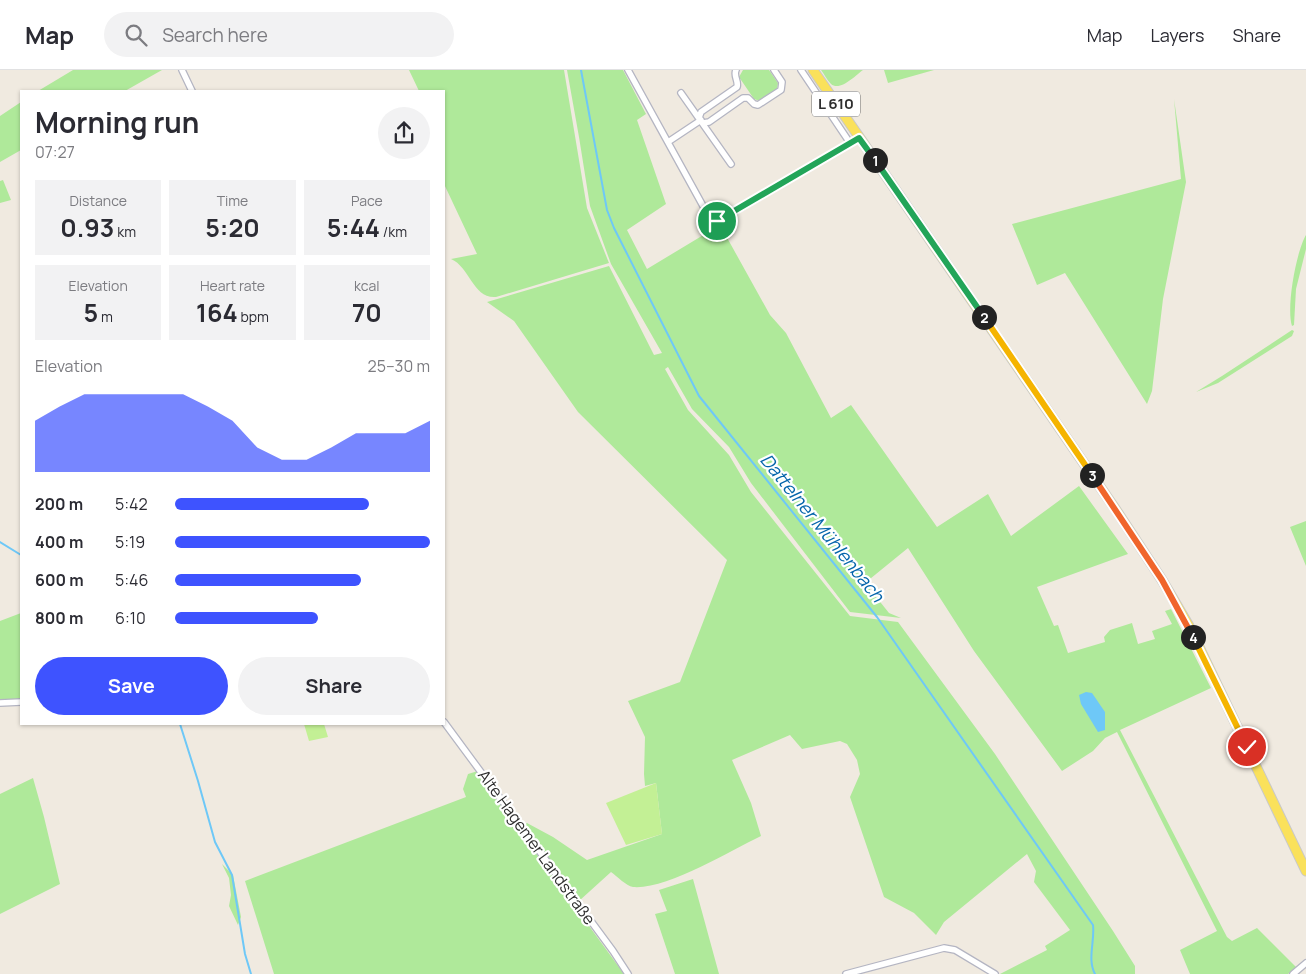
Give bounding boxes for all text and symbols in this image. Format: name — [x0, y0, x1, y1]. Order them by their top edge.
search box — [104, 12, 454, 57]
text: Map — [25, 18, 74, 51]
icon: search — [122, 21, 150, 49]
text: Search here — [162, 22, 268, 48]
text: Map — [1087, 23, 1122, 47]
text: Layers — [1150, 23, 1204, 47]
text: Share — [1232, 23, 1281, 47]
road number: L 610 — [812, 92, 860, 116]
text: Morning run — [35, 103, 199, 141]
button: share — [378, 107, 430, 159]
text: 07:27 — [35, 141, 75, 163]
pin: 1 — [862, 148, 888, 172]
text: 1 — [872, 151, 879, 170]
text: Distance — [69, 191, 127, 210]
text: Time — [217, 191, 248, 210]
text: Pace — [351, 191, 383, 210]
pin — [696, 200, 738, 242]
icon: arrive — [703, 207, 731, 235]
text: 0.93 — [60, 210, 114, 245]
text: 5:20 — [205, 210, 260, 245]
text: 5:44 — [327, 210, 380, 245]
text: km — [114, 222, 136, 241]
text: /km — [380, 222, 407, 241]
text: Elevation — [69, 276, 128, 295]
text: Heart rate — [200, 276, 265, 295]
text: kcal — [354, 276, 380, 295]
text: 5 — [83, 295, 98, 330]
text: 164 — [196, 295, 238, 330]
text: 70 — [352, 295, 382, 330]
pin: 2 — [972, 304, 996, 330]
text: m — [98, 307, 113, 326]
text: bpm — [238, 307, 269, 326]
text: 2 — [980, 308, 989, 327]
text: Elevation — [35, 355, 103, 377]
text: 25–30 m — [368, 355, 430, 377]
water label: Dattelner Mühlenbach — [755, 448, 891, 608]
pin: 3 — [1080, 462, 1104, 488]
text: 3 — [1088, 466, 1097, 485]
text: 200 m — [35, 493, 83, 515]
text: 5:42 — [115, 493, 148, 515]
text: 400 m — [35, 531, 83, 553]
text: 5:19 — [115, 531, 145, 553]
text: 600 m — [35, 569, 84, 591]
text: 5:46 — [115, 569, 148, 591]
text: 800 m — [35, 607, 83, 629]
text: 6:10 — [115, 607, 146, 629]
pin: 4 — [1180, 624, 1206, 650]
text: 4 — [1189, 628, 1198, 647]
button: Save — [35, 657, 228, 715]
button: Share — [238, 657, 430, 715]
pin — [1226, 726, 1268, 768]
icon: check — [1233, 733, 1261, 761]
street label: Alte Hagemer Landstraße — [473, 765, 601, 929]

